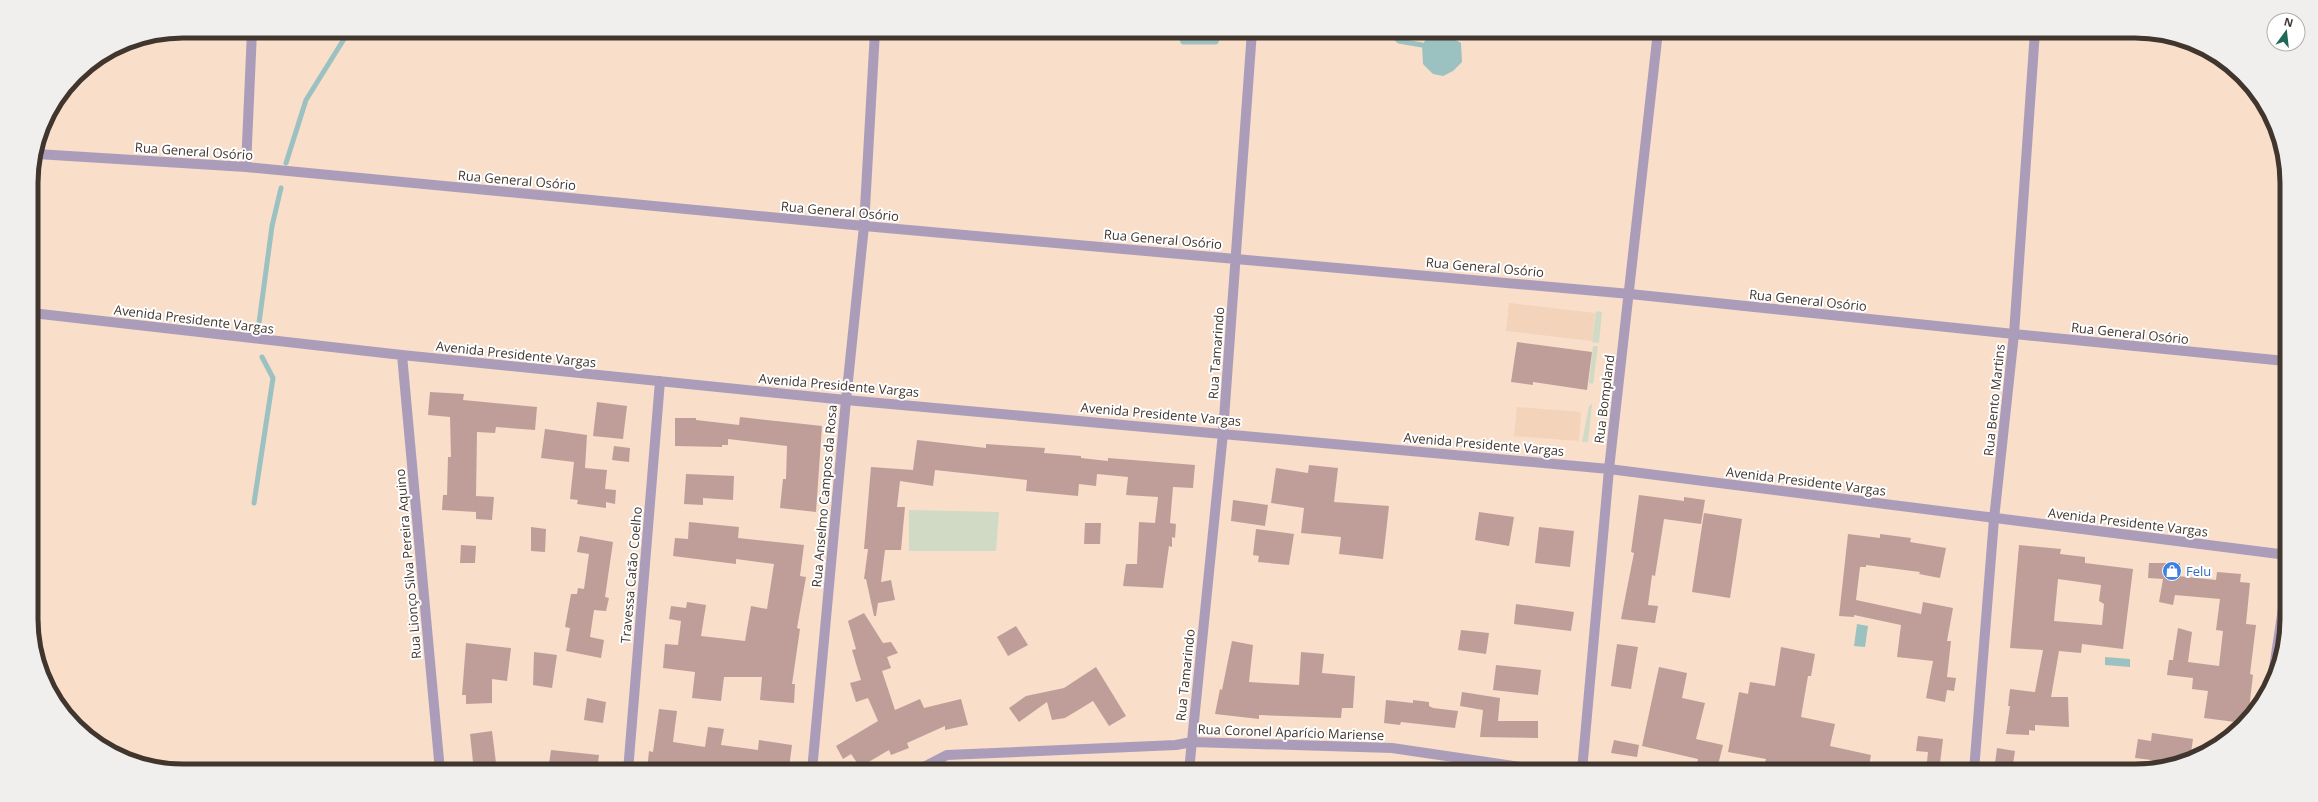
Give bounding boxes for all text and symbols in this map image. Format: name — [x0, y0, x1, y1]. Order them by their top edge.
north arrow — [2266, 12, 2306, 52]
text: N — [2282, 13, 2295, 30]
street label: Rua General Osório — [134, 138, 254, 164]
street label: Rua General Osório — [457, 166, 577, 194]
street label: Rua General Osório — [780, 197, 900, 225]
street label: Rua General Osório — [1103, 225, 1223, 253]
street label: Rua General Osório — [1425, 253, 1545, 281]
street label: Rua General Osório — [1748, 285, 1868, 315]
street label: Avenida Presidente Vargas — [113, 300, 275, 338]
street label: Rua Tamarindo — [1204, 306, 1228, 400]
street label: Rua General Osório — [2070, 318, 2190, 348]
street label: Avenida Presidente Vargas — [435, 337, 597, 371]
street label: Rua Bento Martins — [1979, 343, 2009, 457]
street label: Rua Bompland — [1590, 354, 1618, 444]
street label: Avenida Presidente Vargas — [758, 369, 920, 401]
street label: Avenida Presidente Vargas — [1080, 398, 1242, 430]
street label: Rua Anselmo Campos da Rosa — [807, 404, 841, 588]
street label: Avenida Presidente Vargas — [1403, 428, 1565, 460]
street label: Avenida Presidente Vargas — [1725, 462, 1887, 500]
street label: Rua Lionço Silva Pereira Aquino — [391, 468, 425, 660]
street label: Avenida Presidente Vargas — [2047, 503, 2209, 541]
street label: Travessa Catão Coelho — [616, 506, 646, 644]
shop icon: Felu — [2161, 560, 2183, 582]
place label: Felu — [2186, 562, 2211, 580]
street label: Rua Tamarindo — [1171, 628, 1199, 722]
street label: Rua Coronel Aparício Mariense — [1197, 720, 1385, 744]

